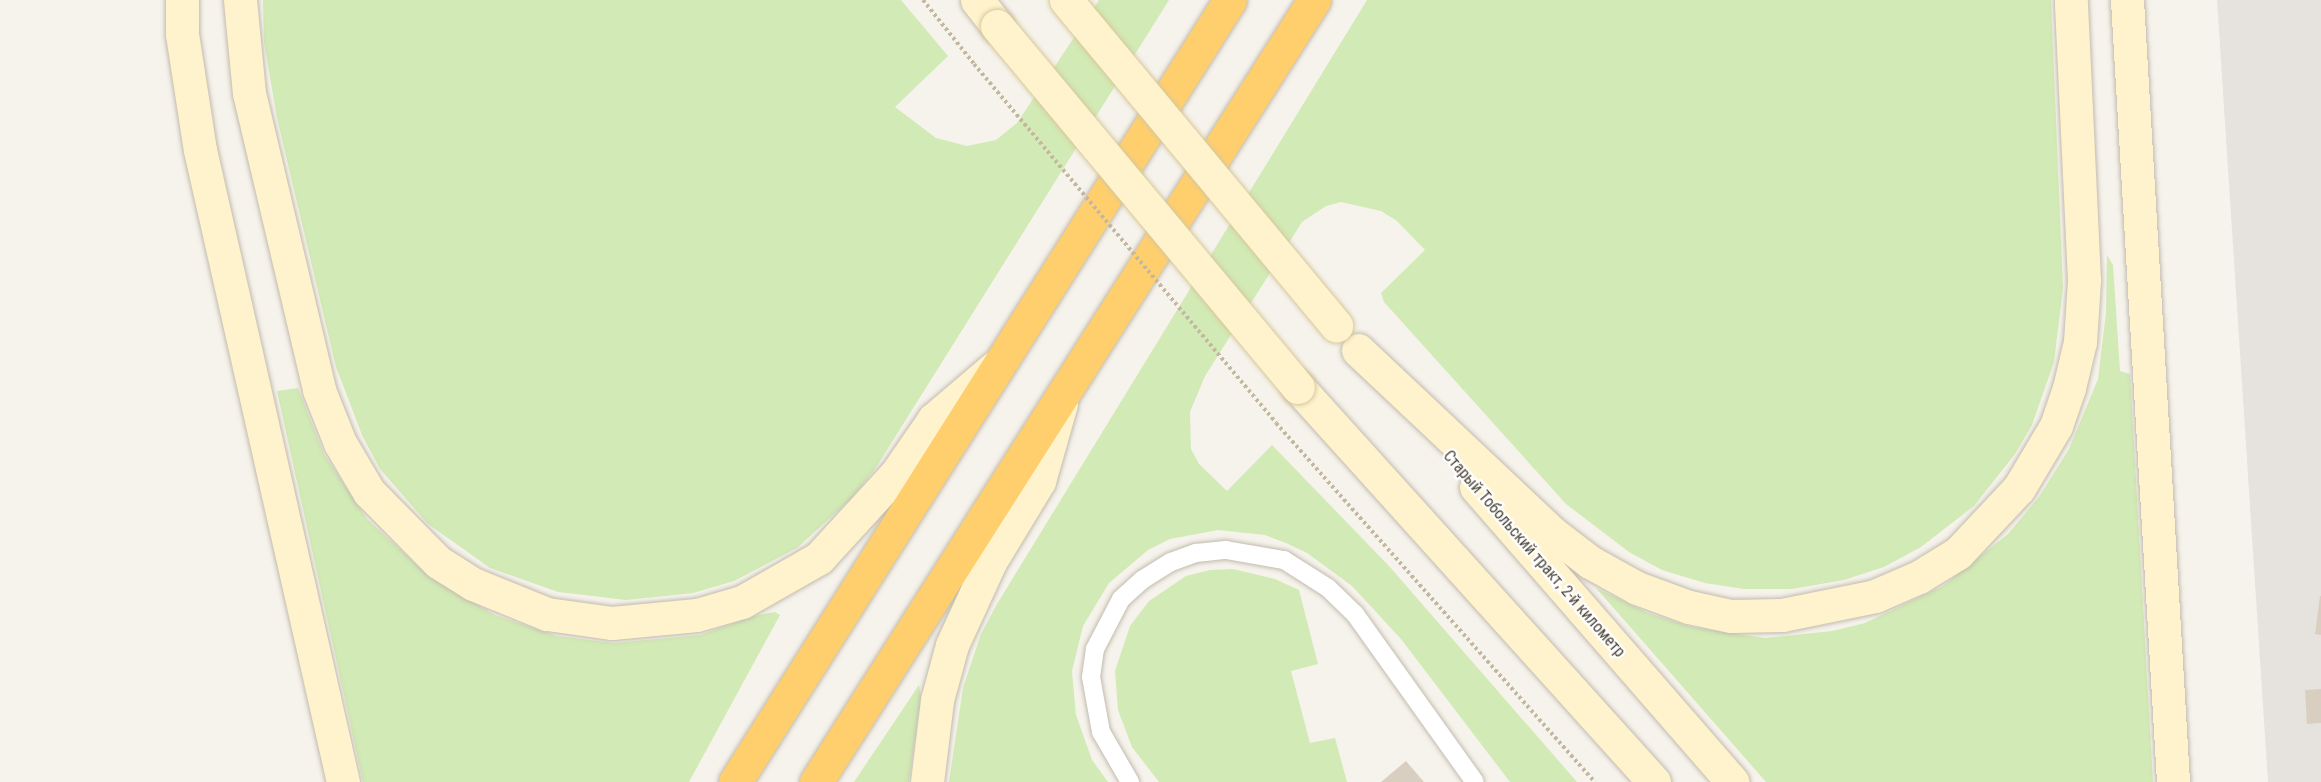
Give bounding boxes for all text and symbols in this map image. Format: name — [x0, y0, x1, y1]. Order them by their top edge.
street label: Старый Тобольский тракт, 2-й километр — [1439, 447, 1629, 661]

